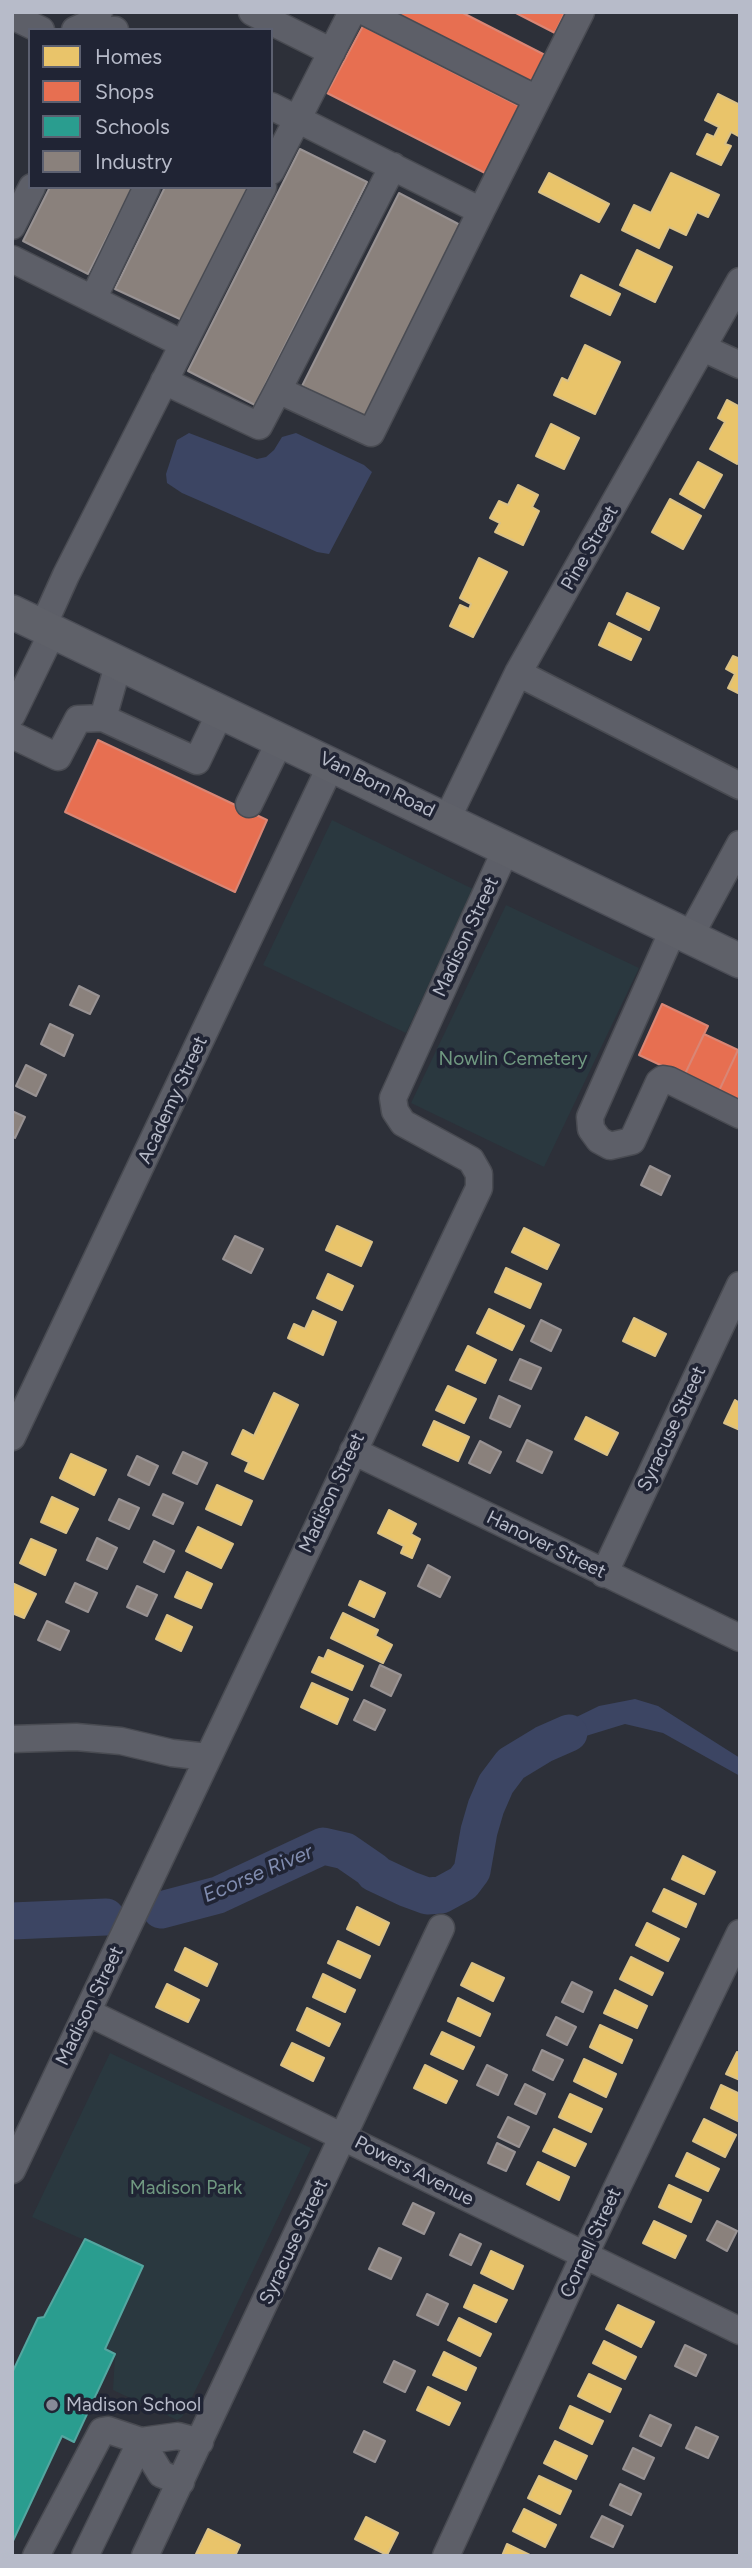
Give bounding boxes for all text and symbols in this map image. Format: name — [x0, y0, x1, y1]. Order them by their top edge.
legend — [28, 28, 273, 189]
text: Homes — [95, 44, 162, 69]
text: Shops — [95, 79, 154, 104]
text: Schools — [95, 114, 170, 139]
text: Industry — [95, 149, 172, 174]
street label: Pine Street — [557, 501, 623, 595]
street label: Van Born Road — [316, 747, 438, 823]
street label: Madison Street — [428, 873, 504, 1001]
street label: Academy Street — [133, 1033, 213, 1167]
park label: Nowlin Cemetery — [439, 1048, 587, 1070]
street label: Syracuse Street — [633, 1363, 711, 1495]
street label: Madison Street — [294, 1429, 370, 1557]
street label: Hanover Street — [483, 1506, 609, 1584]
water label: Ecorse River — [199, 1840, 317, 1908]
street label: Madison Street — [51, 1943, 129, 2069]
street label: Powers Avenue — [351, 2131, 477, 2211]
street label: Syracuse Street — [255, 2176, 333, 2308]
park label: Madison Park — [130, 2177, 242, 2199]
street label: Cornell Street — [556, 2185, 626, 2301]
place label: Madison School — [66, 2394, 201, 2416]
marker: Madison School — [44, 2397, 60, 2413]

